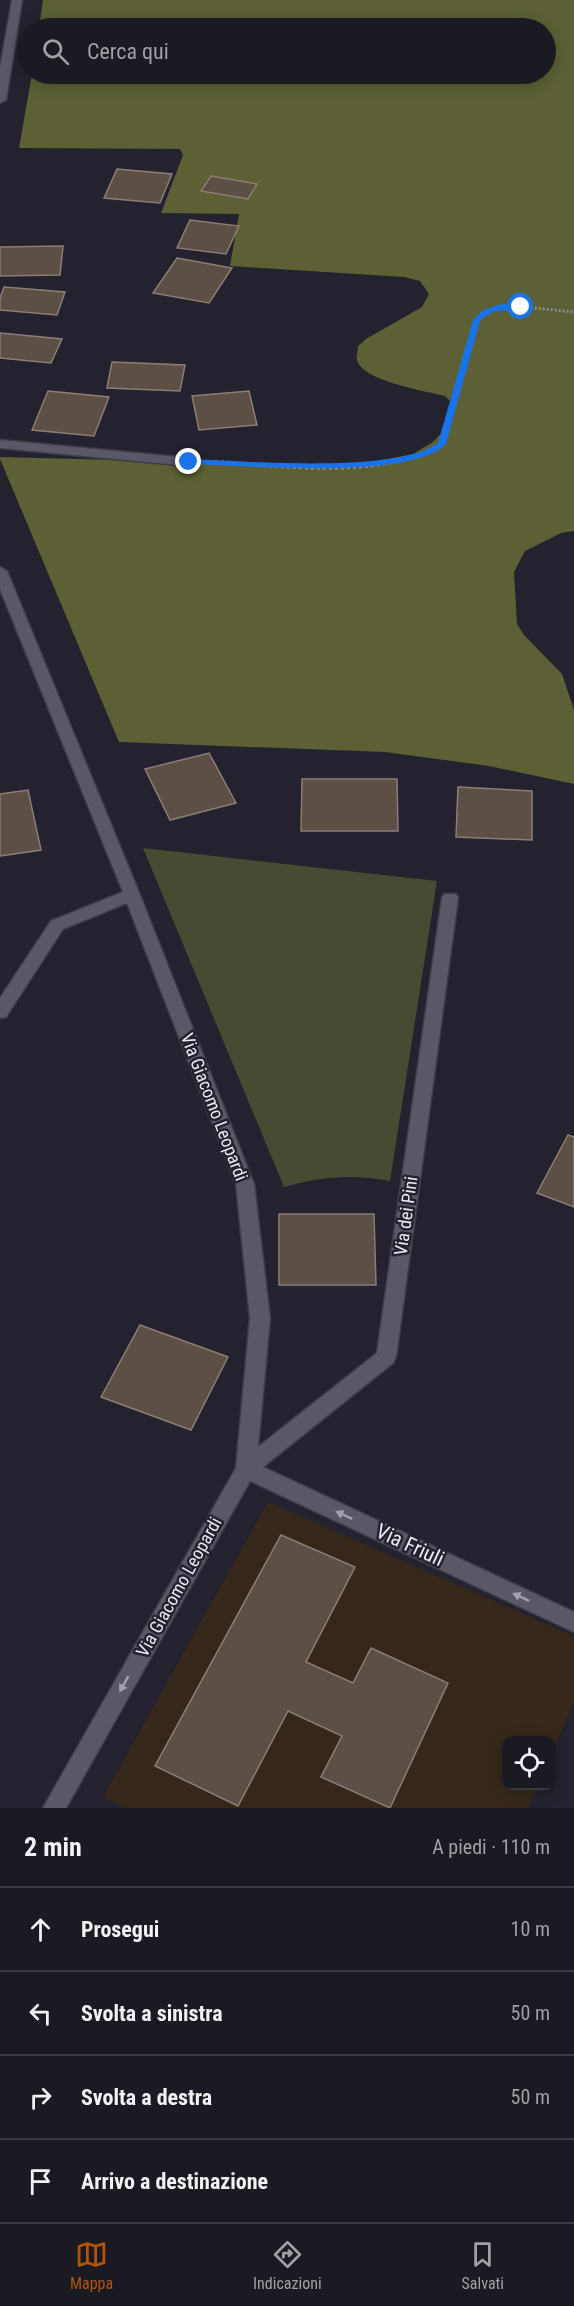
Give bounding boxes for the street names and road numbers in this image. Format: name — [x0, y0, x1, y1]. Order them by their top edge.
street label: Via Giacomo Leopardi — [177, 1030, 252, 1184]
street label: Via dei Pini — [390, 1175, 421, 1257]
street label: Via Giacomo Leopardi — [131, 1513, 226, 1660]
street label: Via Friuli — [372, 1519, 448, 1571]

